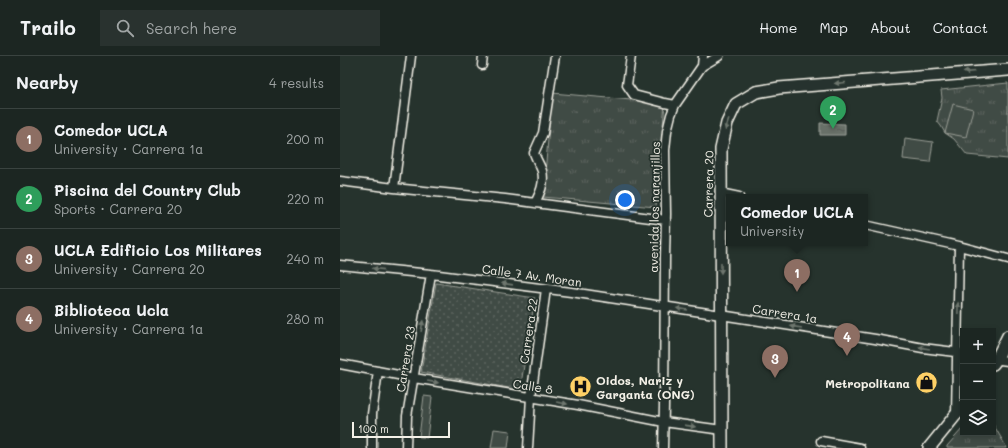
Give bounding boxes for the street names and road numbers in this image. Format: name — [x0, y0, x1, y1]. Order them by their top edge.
street label: avenida los naranjillos — [645, 141, 663, 273]
street label: Carrera 20 — [699, 150, 717, 218]
street label: Calle 7 Av. Moran — [481, 260, 583, 290]
street label: Carrera 22 — [515, 297, 541, 365]
street label: Carrera 1a — [751, 300, 819, 326]
street label: Carrera 23 — [392, 325, 418, 393]
street label: Calle 8 — [512, 375, 554, 397]

